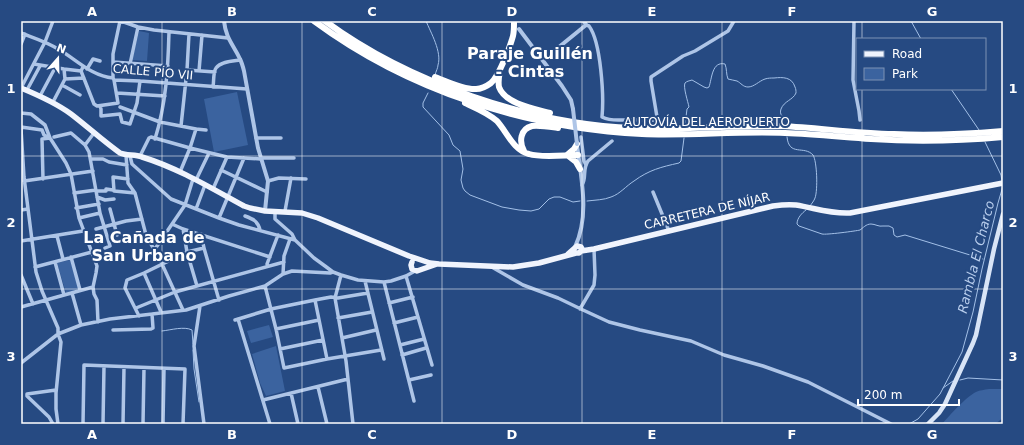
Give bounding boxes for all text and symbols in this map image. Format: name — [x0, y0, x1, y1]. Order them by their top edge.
text: A — [87, 4, 97, 19]
text: B — [227, 4, 237, 19]
text: C — [367, 4, 377, 19]
text: D — [507, 4, 518, 19]
text: E — [648, 4, 656, 19]
text: F — [788, 4, 796, 19]
text: G — [927, 4, 937, 19]
north arrow — [38, 38, 78, 78]
legend — [856, 38, 986, 90]
text: N — [55, 41, 68, 57]
district label: Paraje Guillén - Cintas — [467, 44, 593, 81]
text: Road — [892, 47, 922, 61]
street label: CALLE PÍO VII — [112, 61, 194, 82]
text: Park — [892, 67, 918, 81]
text: 1 — [6, 81, 16, 96]
text: 1 — [1008, 81, 1018, 96]
street label: AUTOVÍA DEL AEROPUERTO — [624, 114, 790, 129]
street label: CARRETERA DE NÍJAR — [643, 189, 771, 232]
water label: Rambla El Charco — [955, 199, 997, 315]
text: 2 — [6, 215, 16, 230]
text: 2 — [1008, 215, 1018, 230]
district label: La Cañada de San Urbano — [83, 228, 205, 265]
text: 3 — [6, 349, 16, 364]
text: 3 — [1008, 349, 1018, 364]
scale bar — [858, 381, 959, 407]
text: 200 m — [864, 388, 902, 402]
text: A — [87, 427, 97, 442]
text: B — [227, 427, 237, 442]
text: C — [367, 427, 377, 442]
text: D — [507, 427, 518, 442]
text: E — [648, 427, 656, 442]
text: F — [788, 427, 796, 442]
text: G — [927, 427, 937, 442]

